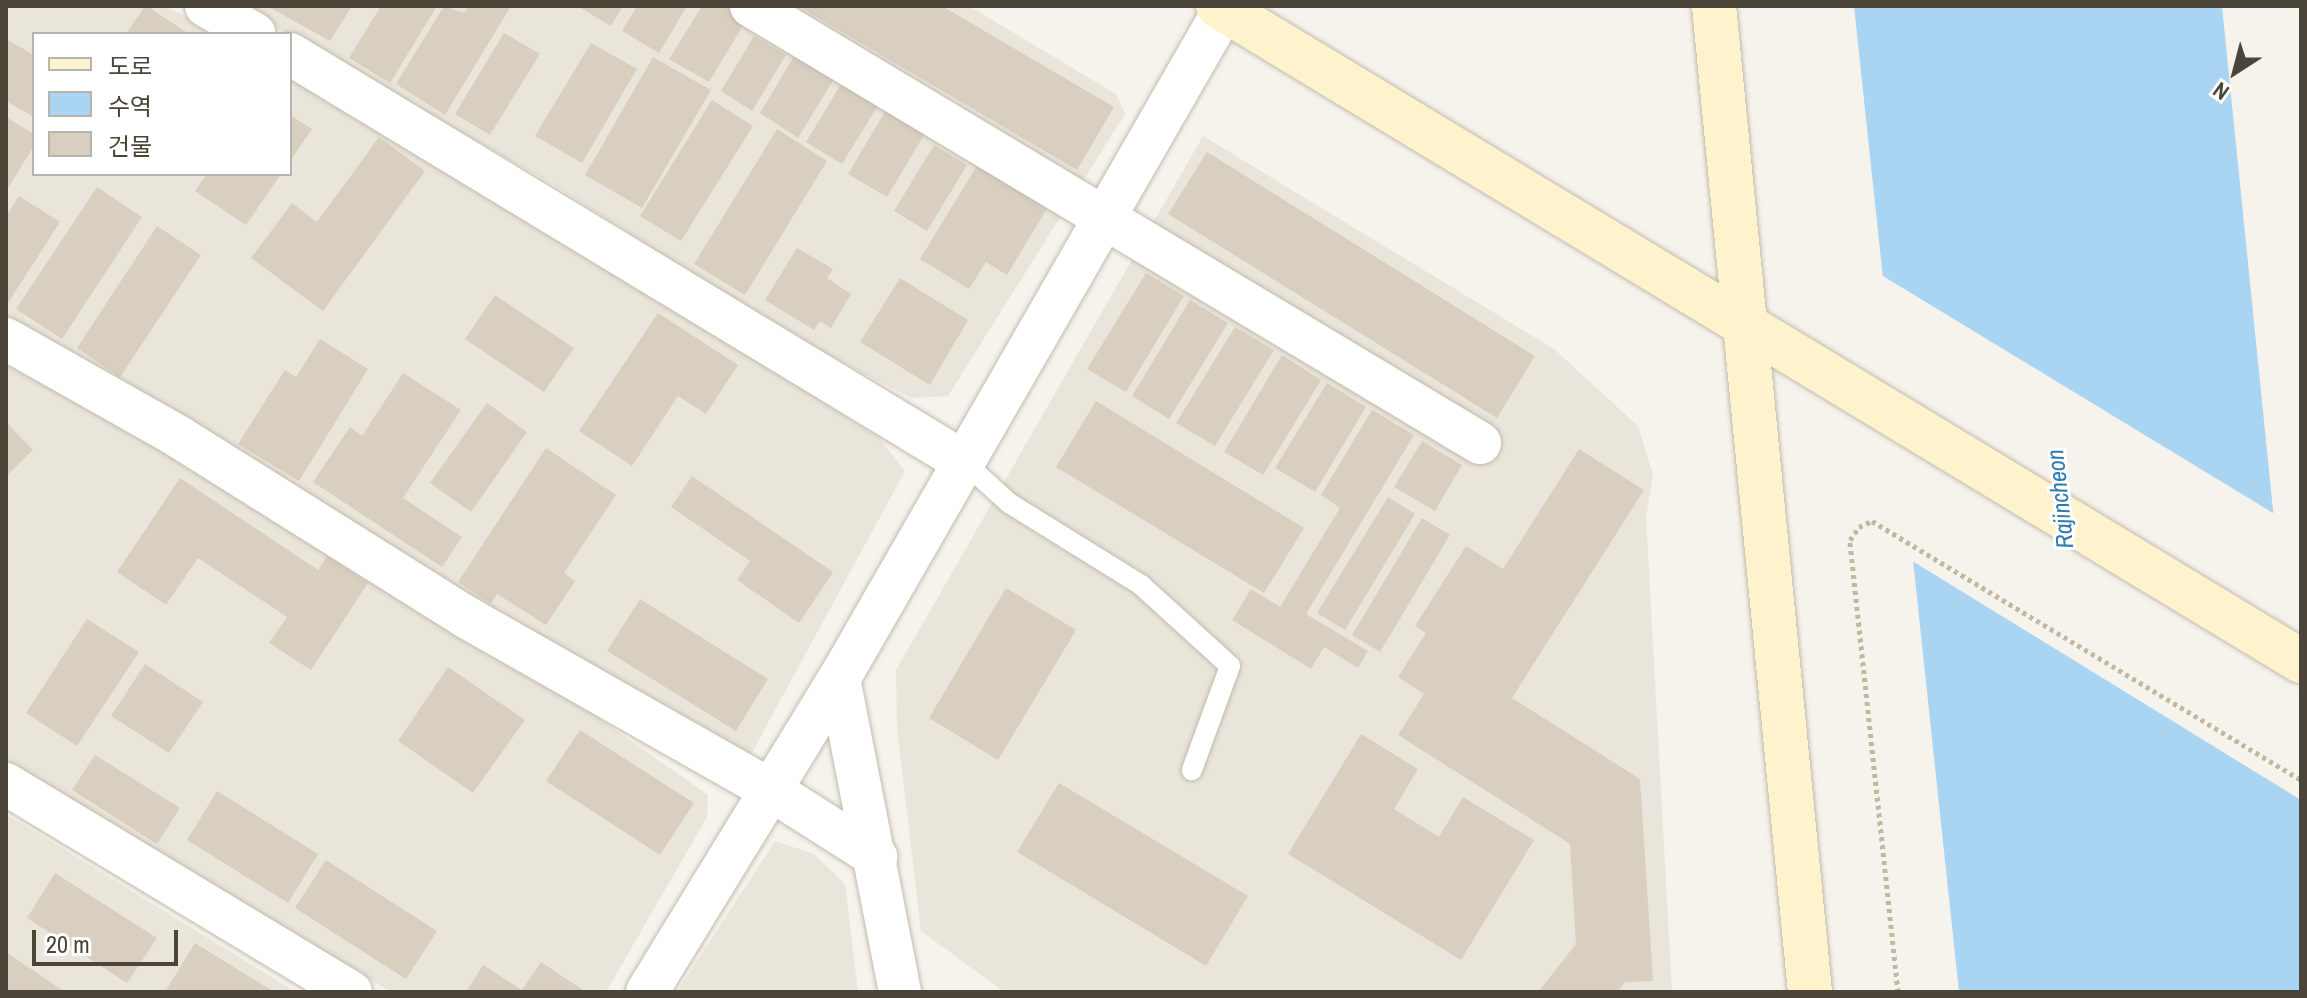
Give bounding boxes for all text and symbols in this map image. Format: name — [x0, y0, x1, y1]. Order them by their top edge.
legend — [32, 32, 292, 176]
north arrow — [2195, 32, 2275, 112]
text: 도로 — [108, 50, 152, 82]
text: N — [2207, 75, 2235, 107]
text: 수역 — [108, 90, 152, 122]
text: 건물 — [108, 130, 152, 162]
water label: Rajincheon — [2040, 448, 2080, 550]
scale bar — [36, 914, 182, 964]
text: 20 m — [46, 928, 90, 960]

